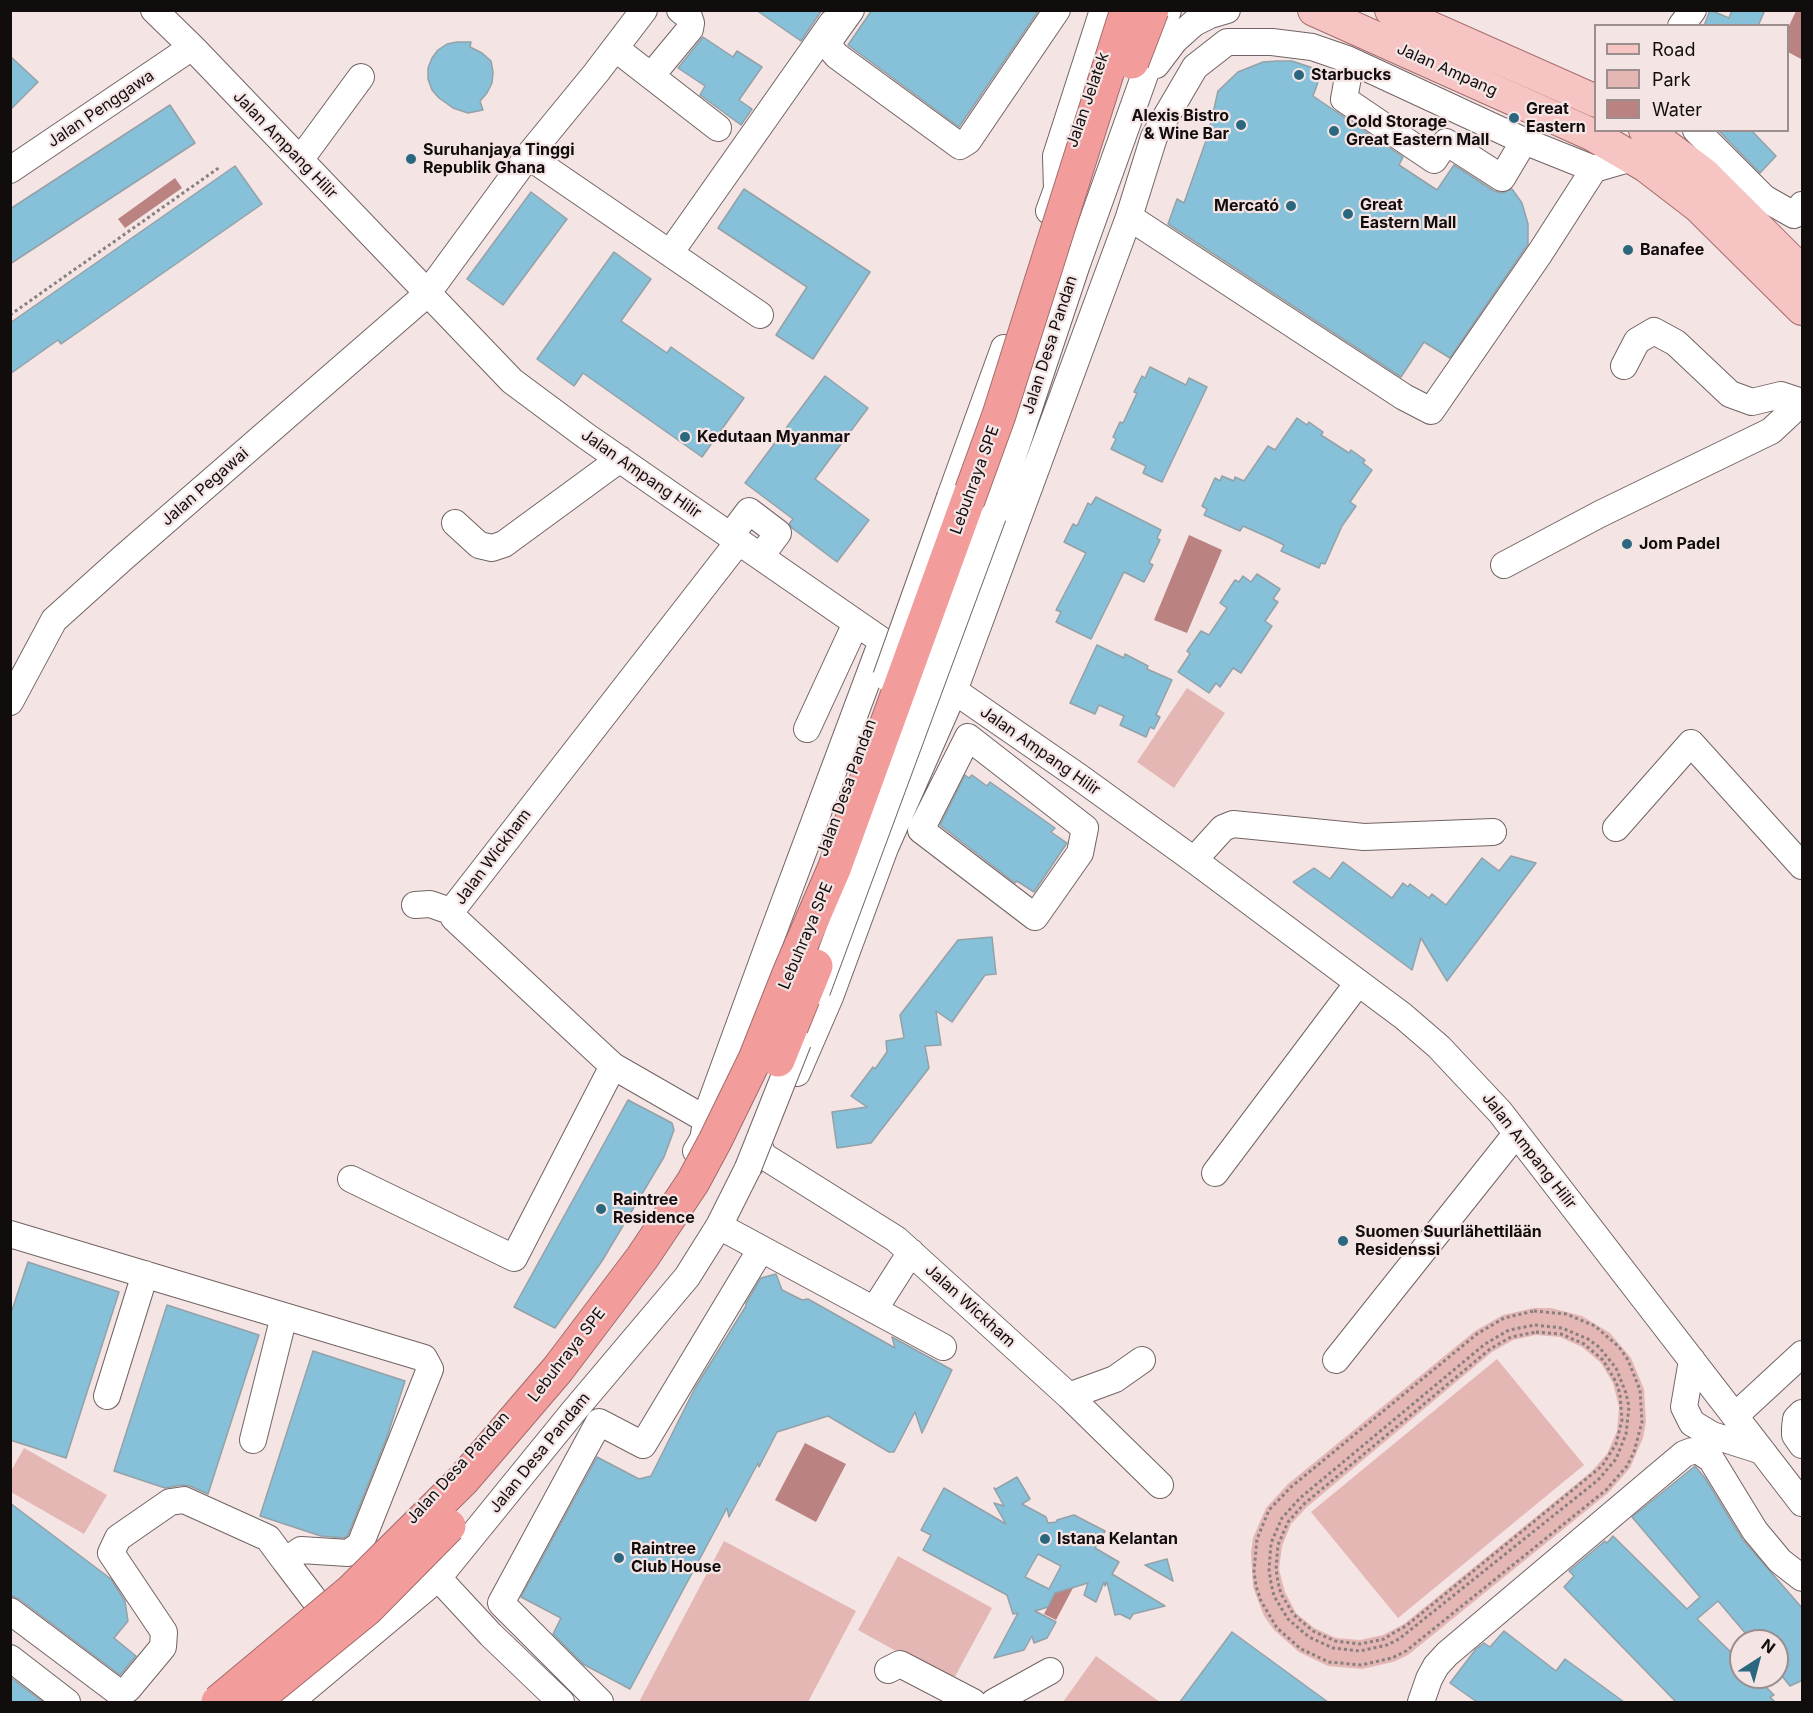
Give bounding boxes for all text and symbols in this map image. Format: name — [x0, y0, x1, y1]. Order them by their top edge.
legend — [1594, 24, 1789, 132]
street label: Jalan Ampang — [1394, 39, 1500, 101]
text: Road — [1652, 39, 1695, 60]
street label: Jalan Jelatek — [1063, 50, 1113, 150]
place label: Starbucks — [1311, 65, 1391, 85]
street label: Jalan Penggawa — [44, 66, 158, 152]
marker: Starbucks — [1292, 68, 1306, 82]
text: Park — [1652, 69, 1691, 90]
street label: Jalan Ampang Hilir — [229, 87, 341, 203]
place label: Great Eastern — [1526, 99, 1586, 137]
text: Water — [1652, 99, 1702, 120]
place label: Alexis Bistro & Wine Bar — [1131, 106, 1229, 144]
marker: Great Eastern — [1507, 111, 1521, 125]
place label: Cold Storage Great Eastern Mall — [1346, 112, 1489, 150]
marker: Alexis Bistro & Wine Bar — [1234, 118, 1248, 132]
marker: Cold Storage Great Eastern Mall — [1327, 124, 1341, 138]
place label: Suruhanjaya Tinggi Republik Ghana — [423, 140, 575, 178]
marker: Suruhanjaya Tinggi Republik Ghana — [404, 152, 418, 166]
place label: Great Eastern Mall — [1360, 195, 1456, 233]
place label: Mercató — [1214, 196, 1279, 216]
marker: Mercató — [1284, 199, 1298, 213]
marker: Great Eastern Mall — [1341, 207, 1355, 221]
place label: Banafee — [1640, 240, 1704, 260]
marker: Banafee — [1621, 243, 1635, 257]
street label: Jalan Desa Pandan — [1019, 273, 1081, 417]
street label: Lebuhraya SPE — [946, 423, 1004, 537]
street label: Jalan Ampang Hilir — [577, 425, 705, 523]
place label: Kedutaan Myanmar — [697, 427, 850, 447]
marker: Kedutaan Myanmar — [678, 430, 692, 444]
street label: Jalan Pegawai — [158, 444, 252, 530]
place label: Jom Padel — [1639, 534, 1720, 554]
marker: Jom Padel — [1620, 537, 1634, 551]
street label: Jalan Ampang Hilir — [976, 702, 1104, 800]
street label: Jalan Desa Pandan — [813, 717, 881, 859]
street label: Jalan Wickham — [451, 805, 535, 909]
street label: Lebuhraya SPE — [775, 880, 837, 992]
street label: Jalan Ampang Hilir — [1478, 1089, 1580, 1213]
place label: Raintree Residence — [613, 1190, 695, 1228]
marker: Raintree Residence — [594, 1202, 608, 1216]
place label: Suomen Suurlähettilään Residenssi — [1355, 1222, 1542, 1260]
marker: Suomen Suurlähettilään Residenssi — [1336, 1234, 1350, 1248]
street label: Jalan Wickham — [921, 1260, 1019, 1352]
street label: Lebuhraya SPE — [524, 1304, 610, 1406]
street label: Jalan Desa Pandam — [486, 1389, 594, 1517]
street label: Jalan Desa Pandan — [402, 1408, 514, 1528]
place label: Istana Kelantan — [1057, 1529, 1178, 1549]
marker: Istana Kelantan — [1038, 1532, 1052, 1546]
place label: Raintree Club House — [631, 1539, 721, 1577]
marker: Raintree Club House — [612, 1551, 626, 1565]
north arrow — [1729, 1629, 1789, 1689]
text: N — [1758, 1634, 1779, 1658]

